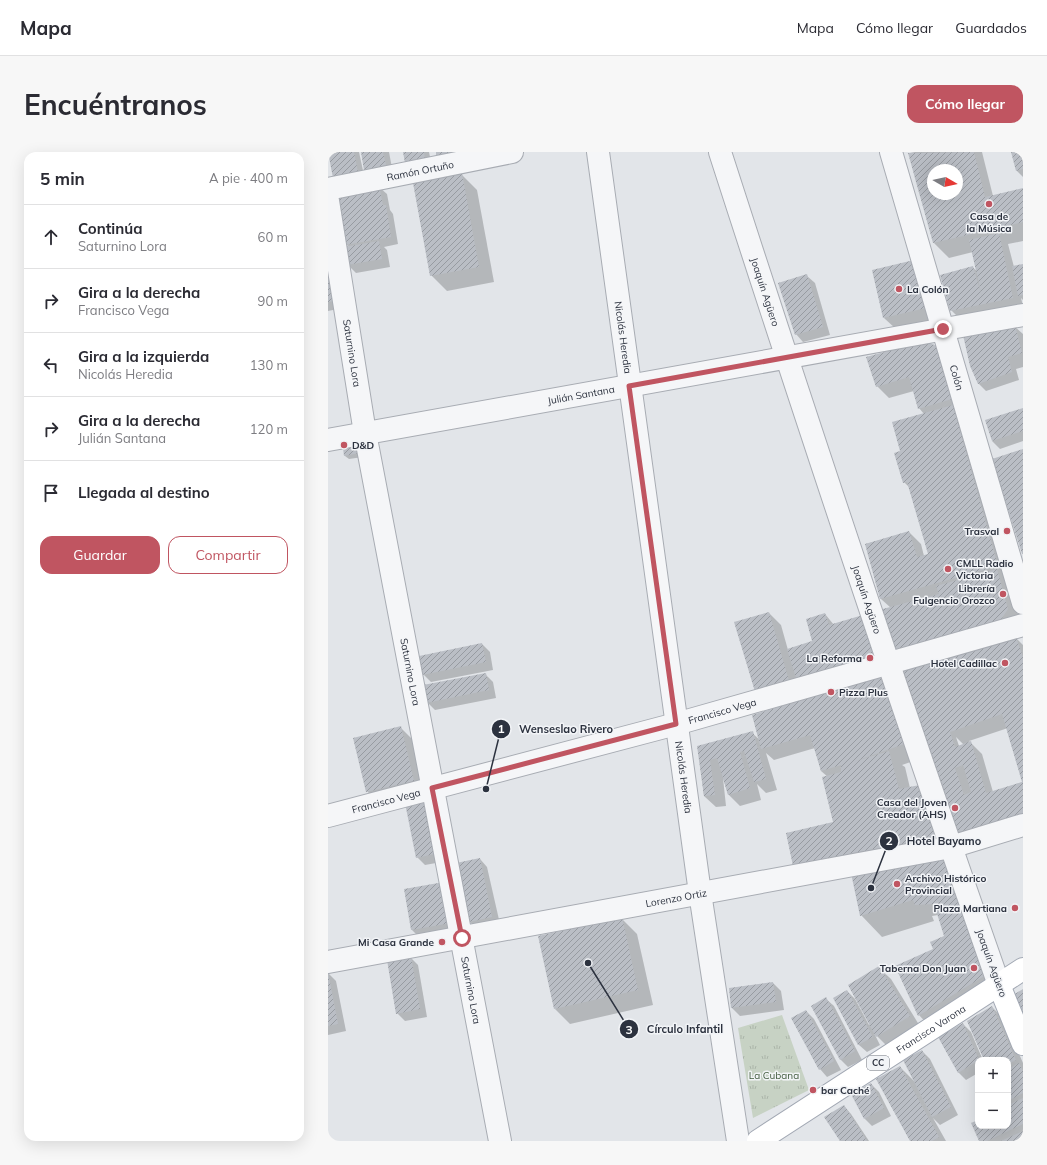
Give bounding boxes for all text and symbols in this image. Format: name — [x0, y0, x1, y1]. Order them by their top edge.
text: Mapa — [20, 16, 72, 40]
text: Mapa — [797, 19, 834, 37]
text: Cómo llegar — [856, 19, 933, 37]
text: Guardados — [955, 19, 1027, 37]
button: Cómo llegar — [907, 85, 1023, 123]
text: Encuéntranos — [24, 87, 207, 122]
street label: Ramón Ortuño — [385, 158, 455, 184]
north arrow — [927, 164, 963, 200]
text: 5 min — [40, 168, 85, 189]
text: A pie · 400 m — [209, 170, 288, 186]
marker: Casa de la Música — [984, 199, 994, 209]
place label: Casa de la Música — [966, 210, 1012, 235]
text: Continúa — [78, 219, 143, 238]
icon: ahead — [40, 226, 62, 248]
text: 60 m — [258, 229, 288, 245]
text: Saturnino Lora — [78, 238, 167, 254]
street label: Joaquín Agüero — [748, 256, 782, 328]
text: Gira a la derecha — [78, 283, 200, 302]
place label: La Colón — [907, 283, 949, 296]
marker: La Colón — [894, 284, 904, 294]
icon: right — [40, 290, 62, 312]
text: 90 m — [258, 293, 288, 309]
street label: Nicolás Heredia — [612, 300, 634, 374]
text: Francisco Vega — [78, 302, 169, 318]
street label: Saturnino Lora — [340, 318, 364, 388]
route end — [934, 320, 952, 338]
text: Gira a la izquierda — [78, 347, 209, 366]
icon: left — [40, 354, 62, 376]
text: 130 m — [250, 357, 288, 373]
street label: Colón — [947, 363, 966, 392]
text: Nicolás Heredia — [78, 366, 173, 382]
street label: Julián Santana — [546, 383, 616, 407]
text: Gira a la derecha — [78, 411, 200, 430]
icon: right — [40, 418, 62, 440]
text: 120 m — [250, 421, 288, 437]
text: Julián Santana — [78, 430, 166, 446]
place label: D&D — [352, 439, 374, 452]
marker: D&D — [339, 440, 349, 450]
icon: arrive — [40, 482, 62, 504]
text: Llegada al destino — [78, 483, 210, 502]
place label: Trasval — [964, 525, 999, 538]
marker: Trasval — [1002, 526, 1012, 536]
button: Guardar — [40, 536, 160, 574]
button: Compartir — [168, 536, 288, 574]
place label: CMLL Radio Victoria — [955, 557, 1013, 582]
street label: Joaquín Agüero — [849, 564, 884, 636]
marker: CMLL Radio Victoria — [943, 564, 953, 574]
place label: Librería Fulgencio Orozco — [913, 582, 995, 607]
marker: Librería Fulgencio Orozco — [998, 589, 1008, 599]
street label: Saturnino Lora — [397, 637, 423, 707]
place label: La Reforma — [807, 652, 862, 665]
marker: La Reforma — [865, 653, 875, 663]
place label: Hotel Cadillac — [931, 657, 997, 670]
marker: Hotel Cadillac — [1000, 658, 1010, 668]
place label: Pizza Plus — [839, 686, 888, 699]
marker: Pizza Plus — [826, 687, 836, 697]
street label: Francisco Vega — [687, 695, 758, 727]
callout: Wenseslao Rivero — [491, 717, 621, 740]
text: 1 — [497, 721, 505, 736]
text: Wenseslao Rivero — [519, 722, 613, 736]
street label: Nicolás Heredia — [672, 740, 695, 814]
street label: Francisco Vega — [350, 786, 422, 816]
place label: Casa del Joven Creador (AHS) — [877, 796, 947, 821]
marker: Casa del Joven Creador (AHS) — [950, 803, 960, 813]
callout: Hotel Bayamo — [879, 829, 989, 852]
text: 2 — [885, 833, 893, 848]
text: Hotel Bayamo — [907, 834, 982, 848]
place label: Archivo Histórico Provincial — [905, 872, 986, 897]
marker: Archivo Histórico Provincial — [892, 879, 902, 889]
street label: Lorenzo Ortiz — [644, 886, 708, 910]
place label: Plaza Martiana — [933, 902, 1007, 915]
marker: Plaza Martiana — [1010, 903, 1020, 913]
street label: Joaquín Agüero — [973, 927, 1010, 999]
route start — [453, 929, 471, 947]
place label: Mi Casa Grande — [358, 936, 435, 949]
marker: Mi Casa Grande — [437, 937, 447, 947]
street label: Saturnino Lora — [458, 955, 484, 1025]
place label: Taberna Don Juan — [880, 962, 966, 975]
marker: Taberna Don Juan — [969, 963, 979, 973]
street label: Francisco Varona — [894, 1002, 968, 1057]
callout: Círculo Infantil — [619, 1018, 731, 1041]
text: 3 — [625, 1022, 633, 1037]
text: Círculo Infantil — [647, 1022, 723, 1036]
road number: CC — [867, 1056, 889, 1070]
map controls — [975, 1057, 1011, 1129]
button: + — [975, 1057, 1011, 1093]
park label: La Cubana — [749, 1069, 799, 1082]
place label: bar Caché — [821, 1084, 870, 1097]
marker: bar Caché — [808, 1085, 818, 1095]
button: − — [975, 1093, 1011, 1129]

